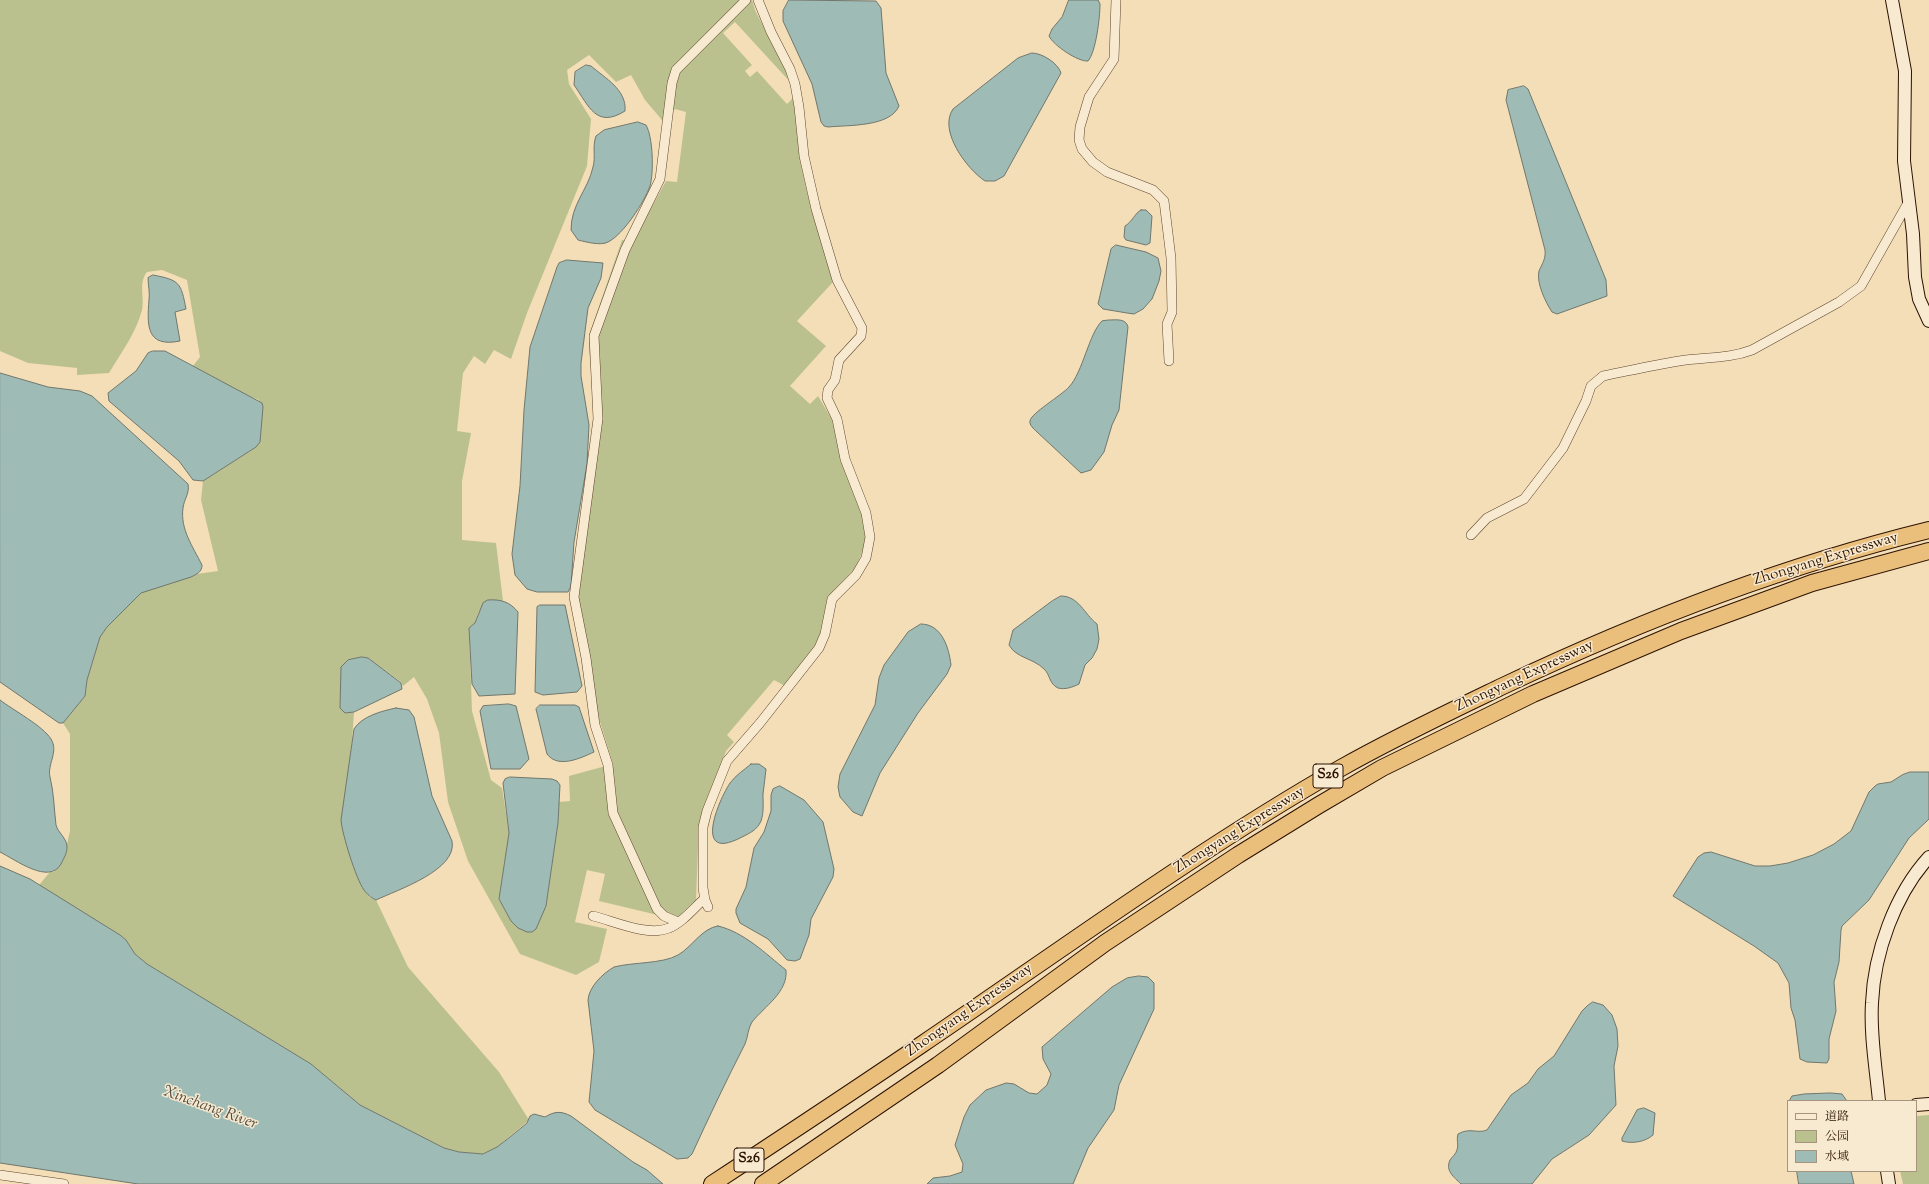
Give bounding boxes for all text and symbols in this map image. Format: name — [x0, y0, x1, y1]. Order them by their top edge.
street label: Zhongyang Expressway — [1752, 529, 1900, 591]
street label: Zhongyang Expressway — [1453, 637, 1597, 717]
road number: S26 — [1313, 764, 1343, 788]
street label: Zhongyang Expressway — [1172, 784, 1308, 878]
street label: Zhongyang Expressway — [903, 961, 1037, 1061]
water label: Xinchang River — [160, 1083, 260, 1135]
legend — [1787, 1100, 1917, 1172]
text: 道路 — [1825, 1108, 1849, 1126]
text: 公园 — [1825, 1128, 1849, 1146]
road number: S26 — [734, 1148, 764, 1172]
text: 水域 — [1825, 1148, 1849, 1166]

